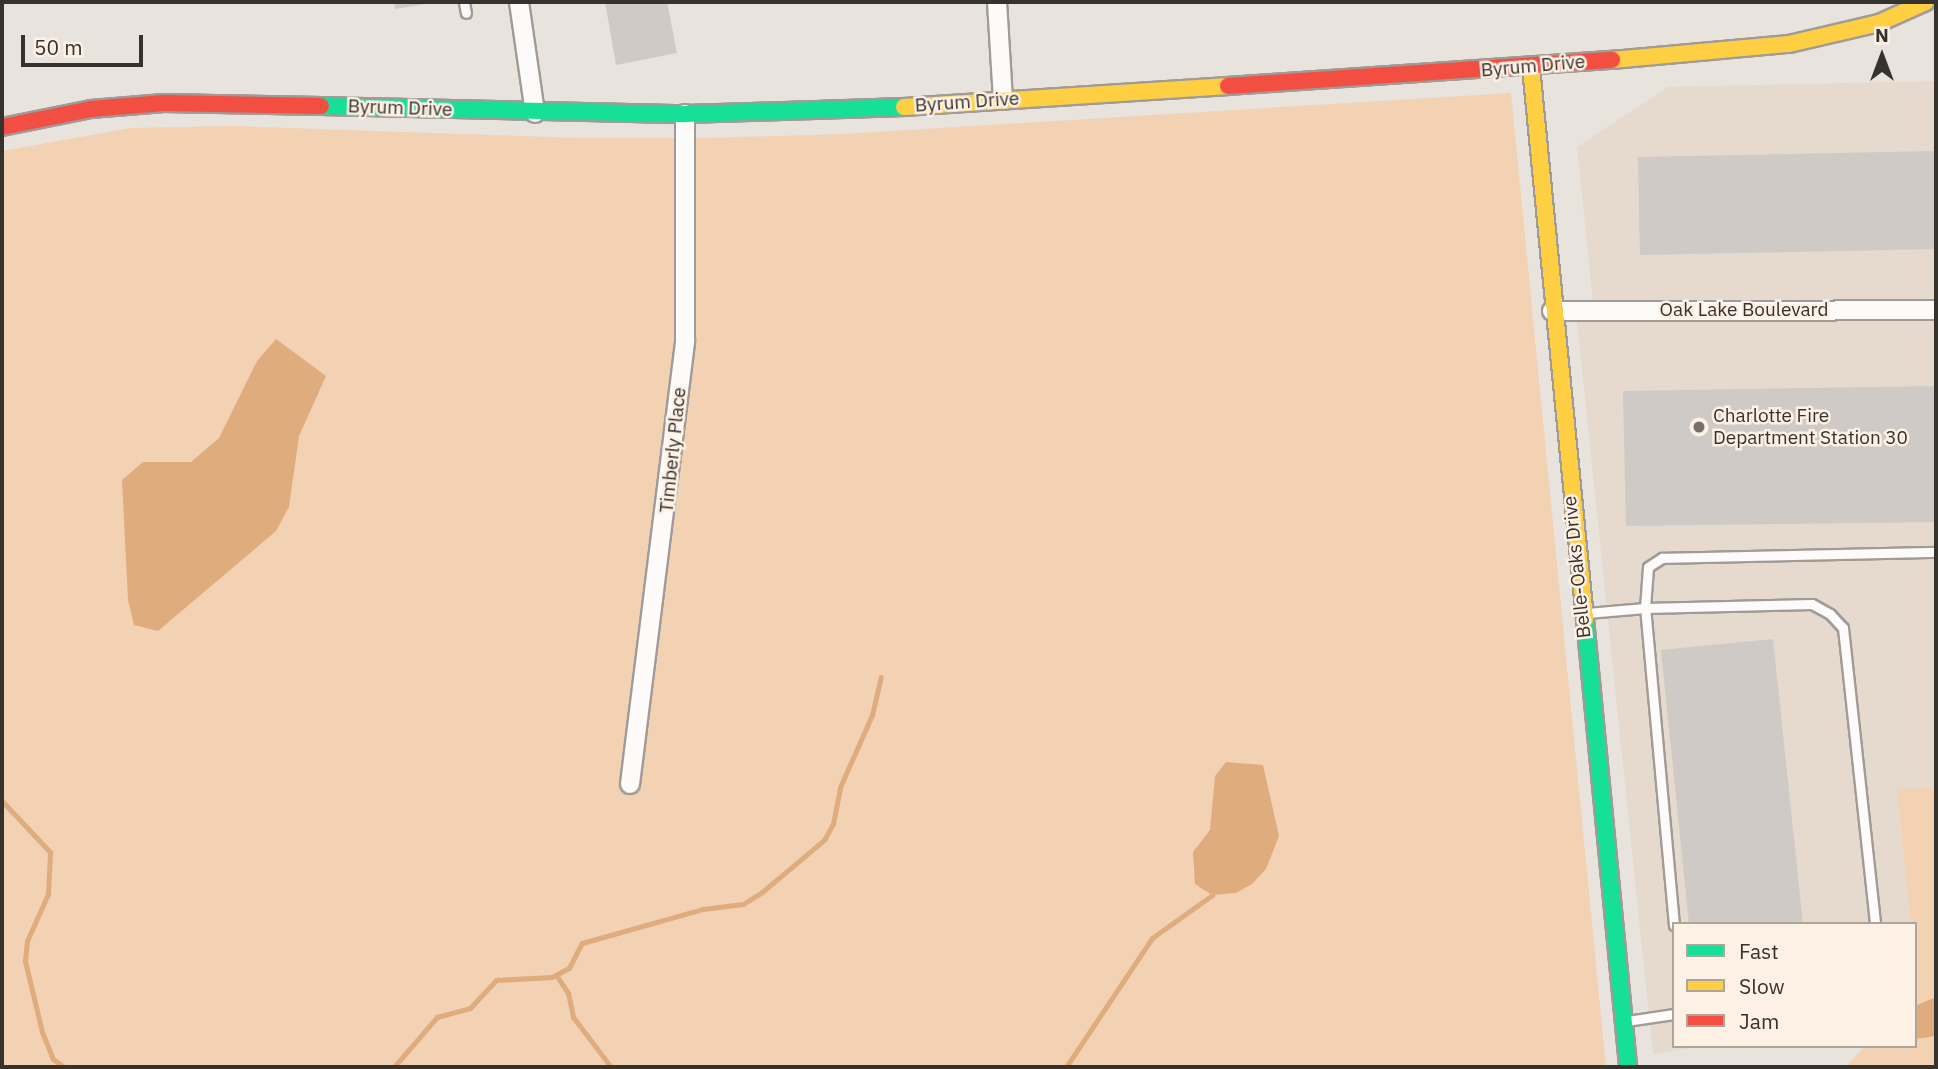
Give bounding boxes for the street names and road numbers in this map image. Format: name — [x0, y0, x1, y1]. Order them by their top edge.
street label: Byrum Drive — [1480, 50, 1586, 82]
street label: Byrum Drive — [914, 87, 1020, 117]
street label: Byrum Drive — [347, 95, 453, 121]
street label: Oak Lake Boulevard — [1660, 299, 1828, 321]
street label: Timberly Place — [655, 386, 691, 514]
street label: Belle-Oaks Drive — [1558, 495, 1596, 639]

